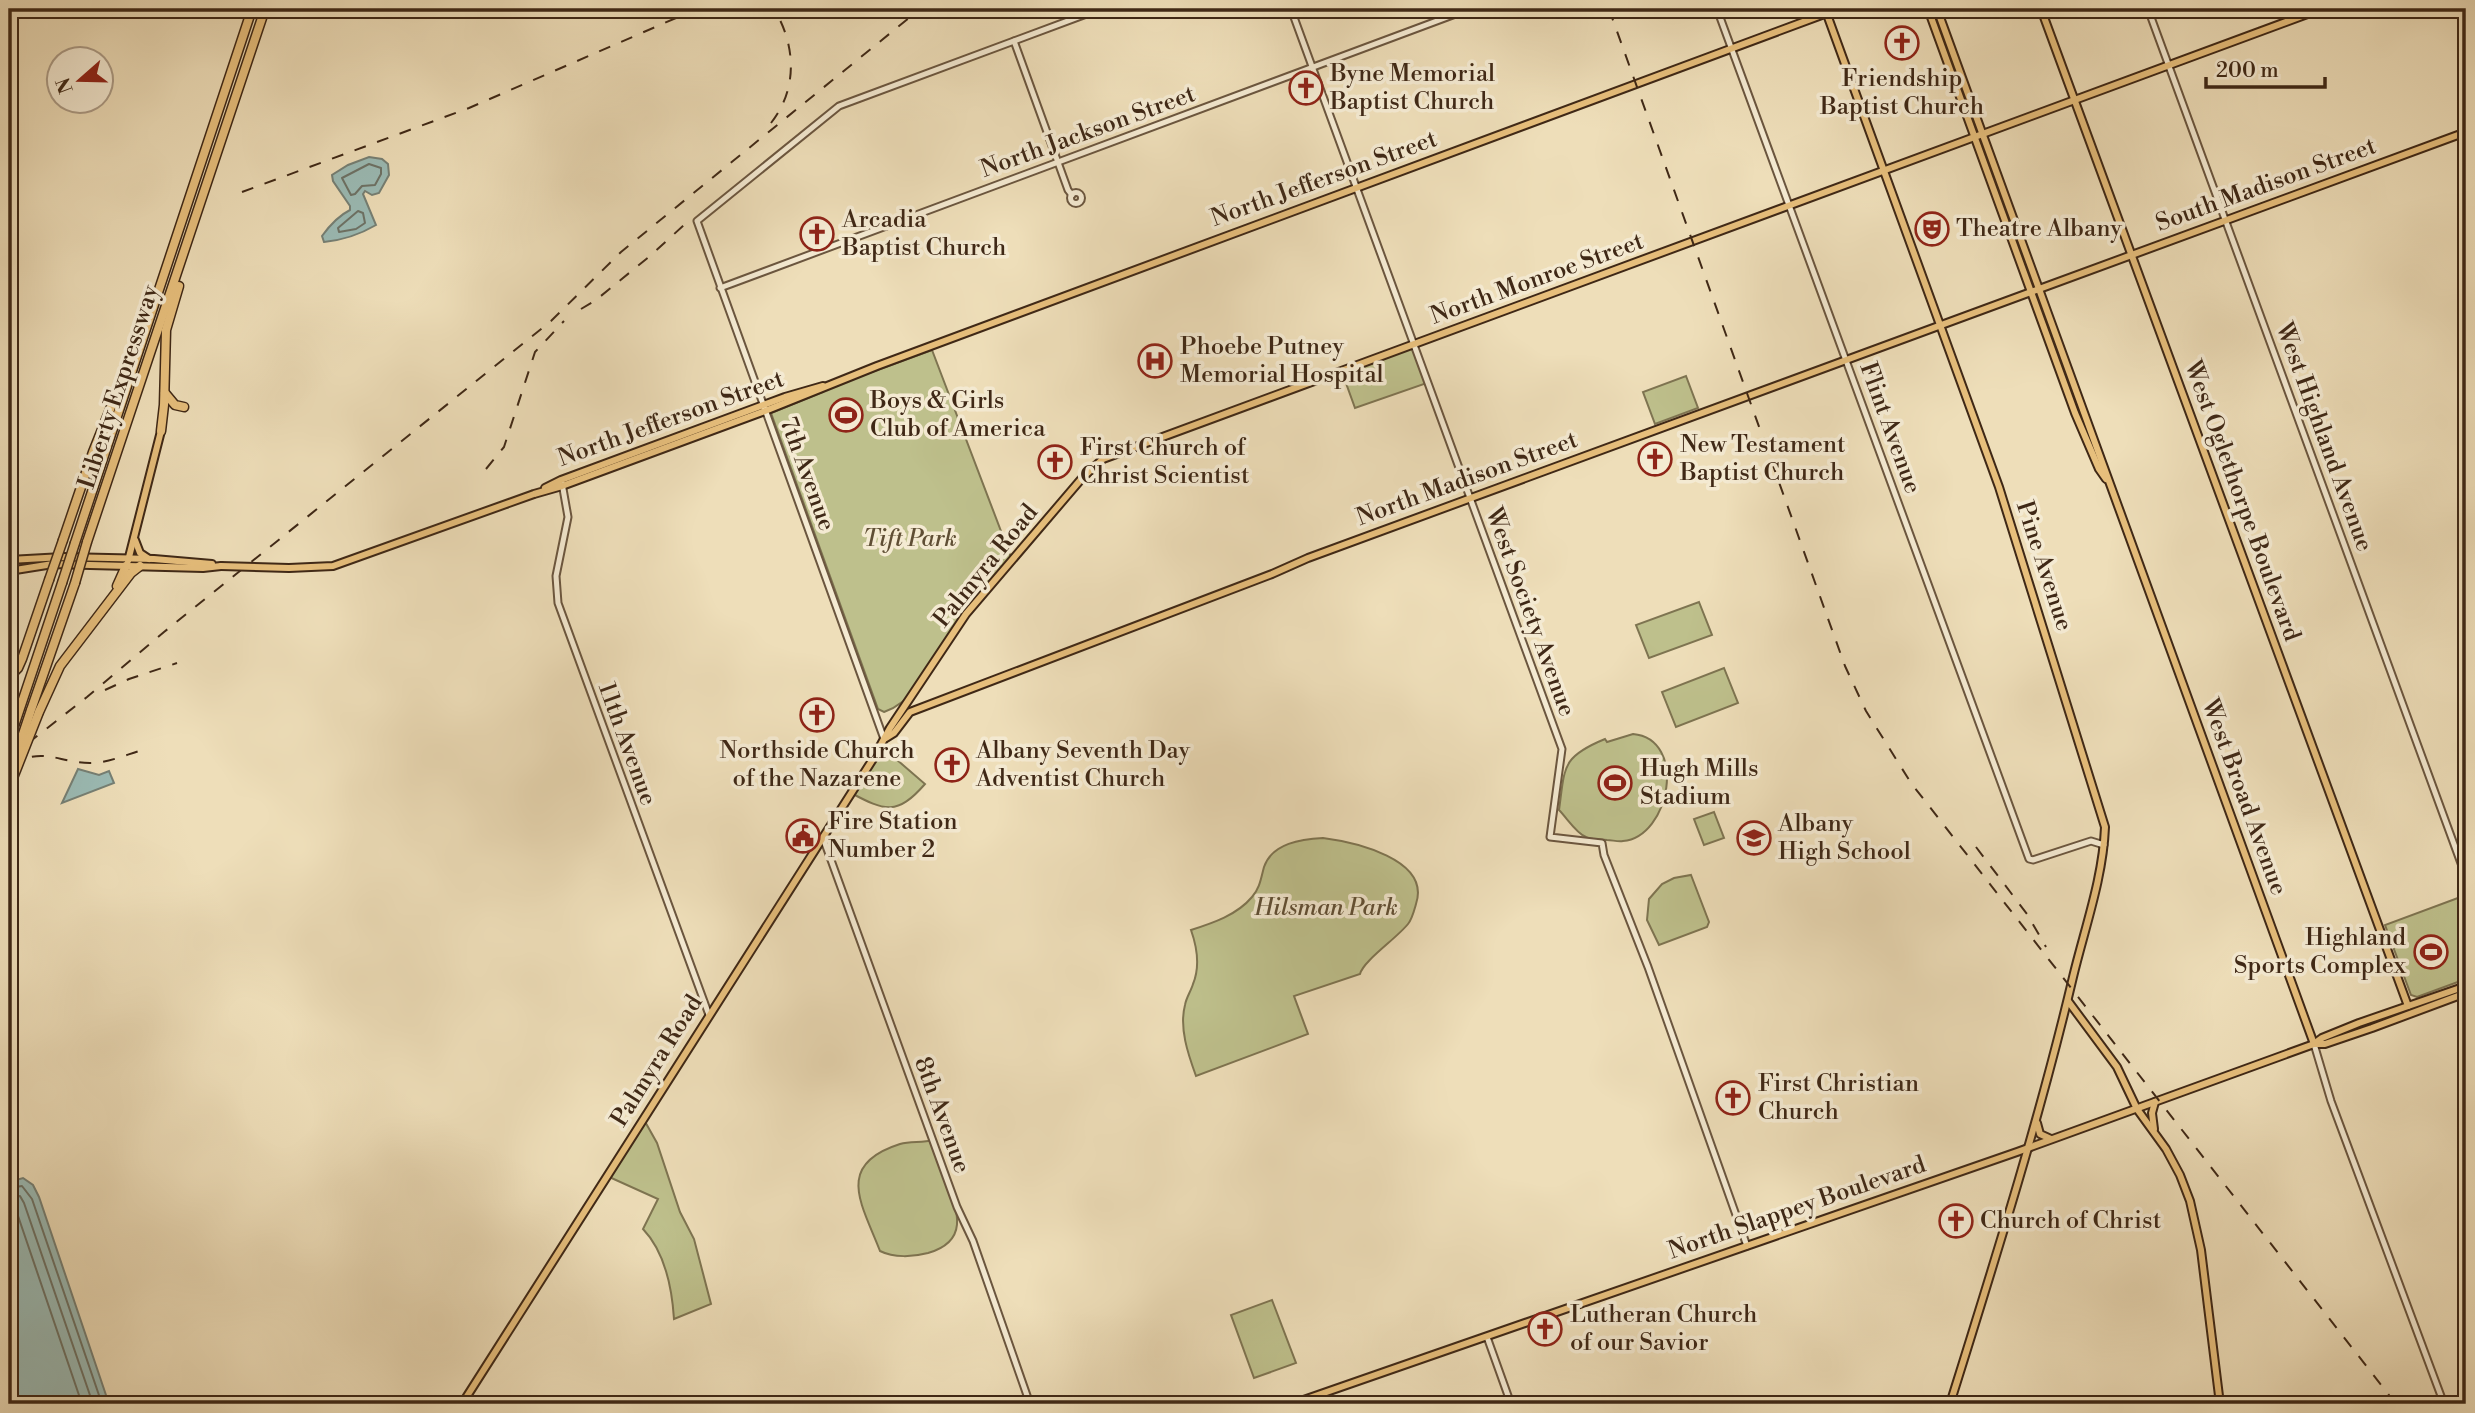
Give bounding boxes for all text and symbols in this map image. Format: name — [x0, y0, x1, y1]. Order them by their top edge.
church icon: Friendship Baptist Church — [1883, 24, 1921, 62]
north arrow — [46, 46, 116, 116]
scale bar — [2206, 46, 2324, 90]
text: 200 m — [2216, 58, 2279, 84]
place label: Byne Memorial Baptist Church — [1329, 59, 1495, 117]
place label: Friendship Baptist Church — [1819, 64, 1984, 122]
church icon: Byne Memorial Baptist Church — [1287, 69, 1325, 107]
text: N — [51, 74, 79, 97]
street label: North Jackson Street — [976, 79, 1200, 185]
street label: North Jefferson Street — [1207, 124, 1442, 234]
street label: South Madison Street — [2152, 131, 2381, 239]
place label: Arcadia Baptist Church — [841, 205, 1006, 263]
theatre icon: Theatre Albany — [1913, 210, 1951, 248]
place label: Theatre Albany — [1956, 214, 2122, 244]
church icon: Arcadia Baptist Church — [798, 215, 836, 253]
street label: North Monroe Street — [1426, 226, 1648, 332]
street label: Liberty Expressway — [72, 281, 166, 493]
street label: West Highland Avenue — [2268, 317, 2379, 556]
place label: Phoebe Putney Memorial Hospital — [1180, 332, 1384, 390]
hospital icon: Phoebe Putney Memorial Hospital — [1136, 342, 1174, 380]
street label: West Oglethorpe Boulevard — [2177, 356, 2307, 646]
street label: Flint Avenue — [1852, 358, 1928, 498]
street label: North Jefferson Street — [554, 364, 789, 474]
place label: Boys & Girls Club of America — [869, 386, 1046, 444]
sports icon: Boys & Girls Club of America — [827, 396, 865, 434]
street label: 7th Avenue — [773, 413, 841, 535]
street label: North Madison Street — [1352, 425, 1582, 533]
place label: New Testament Baptist Church — [1679, 430, 1846, 488]
place label: First Church of Christ Scientist — [1080, 433, 1250, 491]
church icon: New Testament Baptist Church — [1636, 440, 1674, 478]
church icon: First Church of Christ Scientist — [1036, 443, 1074, 481]
street label: Pine Avenue — [2009, 497, 2079, 635]
street label: Palmyra Road — [927, 498, 1045, 634]
street label: West Society Avenue — [1478, 502, 1582, 721]
park label: Tift Park — [863, 524, 957, 554]
street label: 11th Avenue — [591, 678, 663, 810]
street label: West Broad Avenue — [2194, 694, 2293, 899]
church icon: Northside Church of the Nazarene — [798, 696, 836, 734]
place label: Northside Church of the Nazarene — [719, 736, 915, 794]
place label: Albany Seventh Day Adventist Church — [975, 736, 1191, 794]
church icon: Albany Seventh Day Adventist Church — [933, 746, 971, 784]
place label: Hugh Mills Stadium — [1640, 754, 1758, 812]
sports icon: Hugh Mills Stadium — [1596, 764, 1634, 802]
place label: Fire Station Number 2 — [828, 807, 958, 865]
place label: Albany High School — [1777, 809, 1911, 867]
public building icon: Fire Station Number 2 — [784, 817, 822, 855]
school or university icon: Albany High School — [1735, 819, 1773, 857]
park label: Hilsman Park — [1253, 893, 1398, 923]
place label: Highland Sports Complex — [2234, 923, 2407, 981]
sports icon: Highland Sports Complex — [2412, 933, 2450, 971]
street label: Palmyra Road — [605, 989, 710, 1133]
street label: 8th Avenue — [907, 1053, 977, 1177]
place label: First Christian Church — [1758, 1069, 1919, 1127]
church icon: First Christian Church — [1714, 1079, 1752, 1117]
street label: North Slappey Boulevard — [1664, 1150, 1930, 1266]
church icon: Church of Christ — [1937, 1202, 1975, 1240]
place label: Church of Christ — [1980, 1206, 2162, 1236]
place label: Lutheran Church of our Savior — [1570, 1300, 1757, 1358]
church icon: Lutheran Church of our Savior — [1526, 1310, 1564, 1348]

